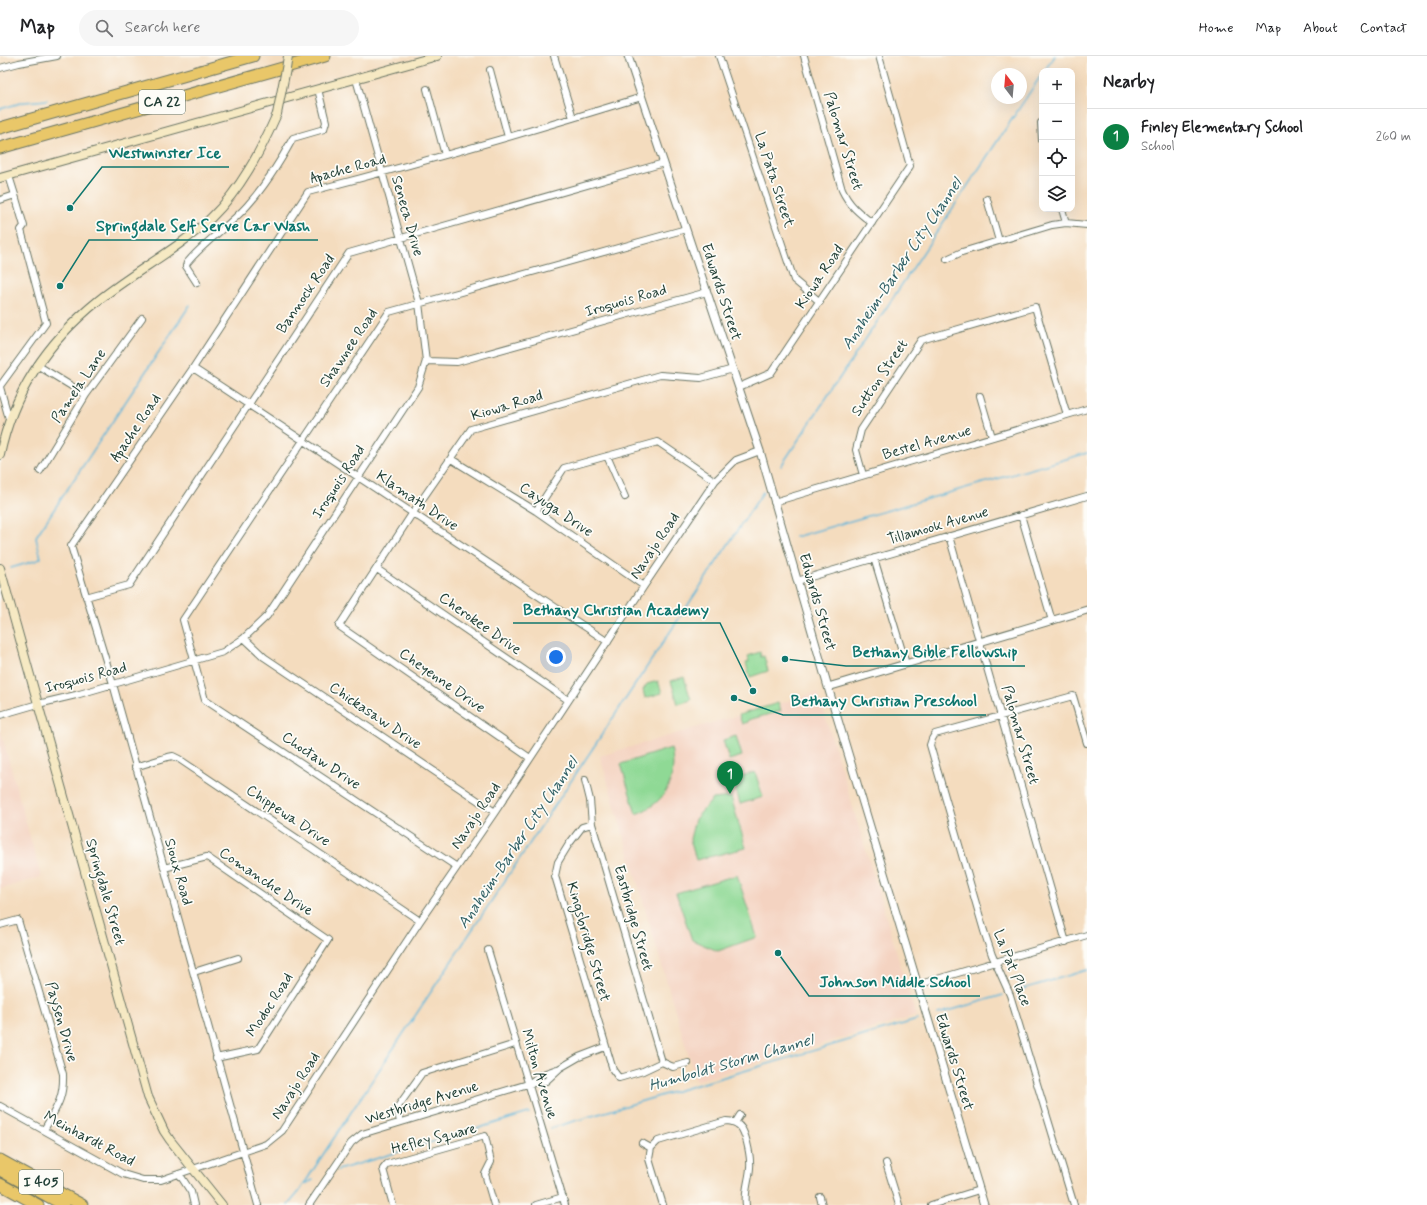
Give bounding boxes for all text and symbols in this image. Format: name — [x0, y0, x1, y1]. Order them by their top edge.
search box — [79, 10, 359, 46]
text: Map — [20, 15, 55, 40]
icon: search — [93, 17, 115, 39]
text: Search here — [125, 18, 200, 38]
text: Home — [1199, 19, 1233, 37]
text: Map — [1255, 19, 1281, 37]
text: About — [1303, 19, 1338, 37]
text: Contact — [1360, 19, 1407, 37]
north arrow — [991, 68, 1027, 104]
map controls — [1039, 68, 1075, 212]
button: + — [1039, 68, 1075, 104]
text: Nearby — [1103, 71, 1155, 93]
street label: Palomar Street — [819, 89, 868, 193]
road number: CA 22 — [139, 90, 185, 114]
button: − — [1039, 104, 1075, 140]
text: Finley Elementary School — [1141, 118, 1303, 138]
text: 1 — [1113, 128, 1119, 145]
text: 260 m — [1376, 128, 1411, 145]
street label: La Pata Street — [749, 130, 799, 230]
text: School — [1141, 138, 1175, 155]
callout: Westminster Ice — [102, 139, 229, 167]
button: locate — [1039, 140, 1075, 176]
text: Westminster Ice — [108, 143, 222, 164]
street label: Apache Road — [308, 149, 388, 190]
water label: Anaheim-Barber City Channel — [837, 172, 969, 354]
street label: Seneca Drive — [386, 173, 428, 259]
button: layers — [1039, 176, 1075, 212]
callout: Springdale Self Serve Car Wash — [89, 212, 318, 240]
text: Springdale Self Serve Car Wash — [96, 216, 310, 239]
street label: Edwards Street — [696, 241, 746, 343]
street label: Kiowa Road — [791, 241, 849, 313]
street label: Bannock Road — [272, 250, 340, 338]
street label: Iroquois Road — [583, 280, 669, 322]
street label: Shawnee Road — [315, 305, 383, 391]
street label: Sutton Street — [847, 335, 913, 420]
street label: Pamela Lane — [47, 345, 111, 427]
street label: Kiowa Road — [469, 386, 545, 426]
street label: Apache Road — [106, 390, 167, 466]
street label: Bestel Avenue — [880, 421, 974, 465]
street label: Iroquois Road — [308, 441, 370, 523]
street label: Klamath Drive — [372, 466, 462, 536]
street label: Cayuga Drive — [515, 478, 597, 543]
street label: Tillamook Avenue — [885, 502, 991, 550]
street label: Navajo Road — [625, 509, 685, 583]
street label: Edwards Street — [793, 551, 841, 653]
street label: Cherokee Drive — [435, 588, 525, 660]
callout: Bethany Christian Academy — [513, 595, 720, 623]
text: Bethany Christian Academy — [523, 600, 709, 621]
callout: Bethany Bible Fellowship — [846, 638, 1025, 666]
text: Bethany Bible Fellowship — [852, 642, 1018, 663]
street label: Cheyenne Drive — [395, 644, 489, 718]
your location — [546, 647, 566, 667]
street label: Iroquois Road — [43, 657, 129, 699]
street label: Chickasaw Drive — [325, 678, 425, 754]
street label: Palomar Street — [996, 683, 1044, 787]
callout: Bethany Christian Preschool — [783, 687, 986, 715]
text: Bethany Christian Preschool — [791, 691, 977, 712]
street label: Choctaw Drive — [278, 727, 365, 795]
water label: Anaheim-Barber City Channel — [453, 751, 585, 933]
pin: 1 — [717, 761, 743, 794]
street label: Navajo Road — [446, 779, 506, 853]
street label: Chippewa Drive — [242, 780, 334, 852]
street label: Springdale Street — [79, 836, 130, 948]
street label: Sioux Road — [159, 836, 197, 908]
street label: Comanche Drive — [215, 843, 317, 921]
street label: Eastbridge Street — [608, 863, 658, 973]
street label: Kingsbridge Street — [560, 880, 615, 1005]
street label: La Pat Place — [988, 927, 1036, 1009]
callout: Johnson Middle School — [809, 968, 980, 996]
street label: Modoc Road — [242, 969, 298, 1041]
text: Johnson Middle School — [819, 972, 971, 993]
street label: Paysen Drive — [40, 980, 82, 1065]
street label: Edwards Street — [930, 1011, 978, 1113]
street label: Milton Avenue — [516, 1027, 562, 1121]
water label: Humboldt Storm Channel — [646, 1029, 818, 1097]
street label: Navajo Road — [267, 1049, 325, 1123]
street label: Westbridge Avenue — [363, 1076, 481, 1130]
street label: Meinhardt Road — [40, 1107, 138, 1172]
street label: Hefley Square — [389, 1119, 479, 1159]
road number: I 405 — [19, 1170, 63, 1194]

